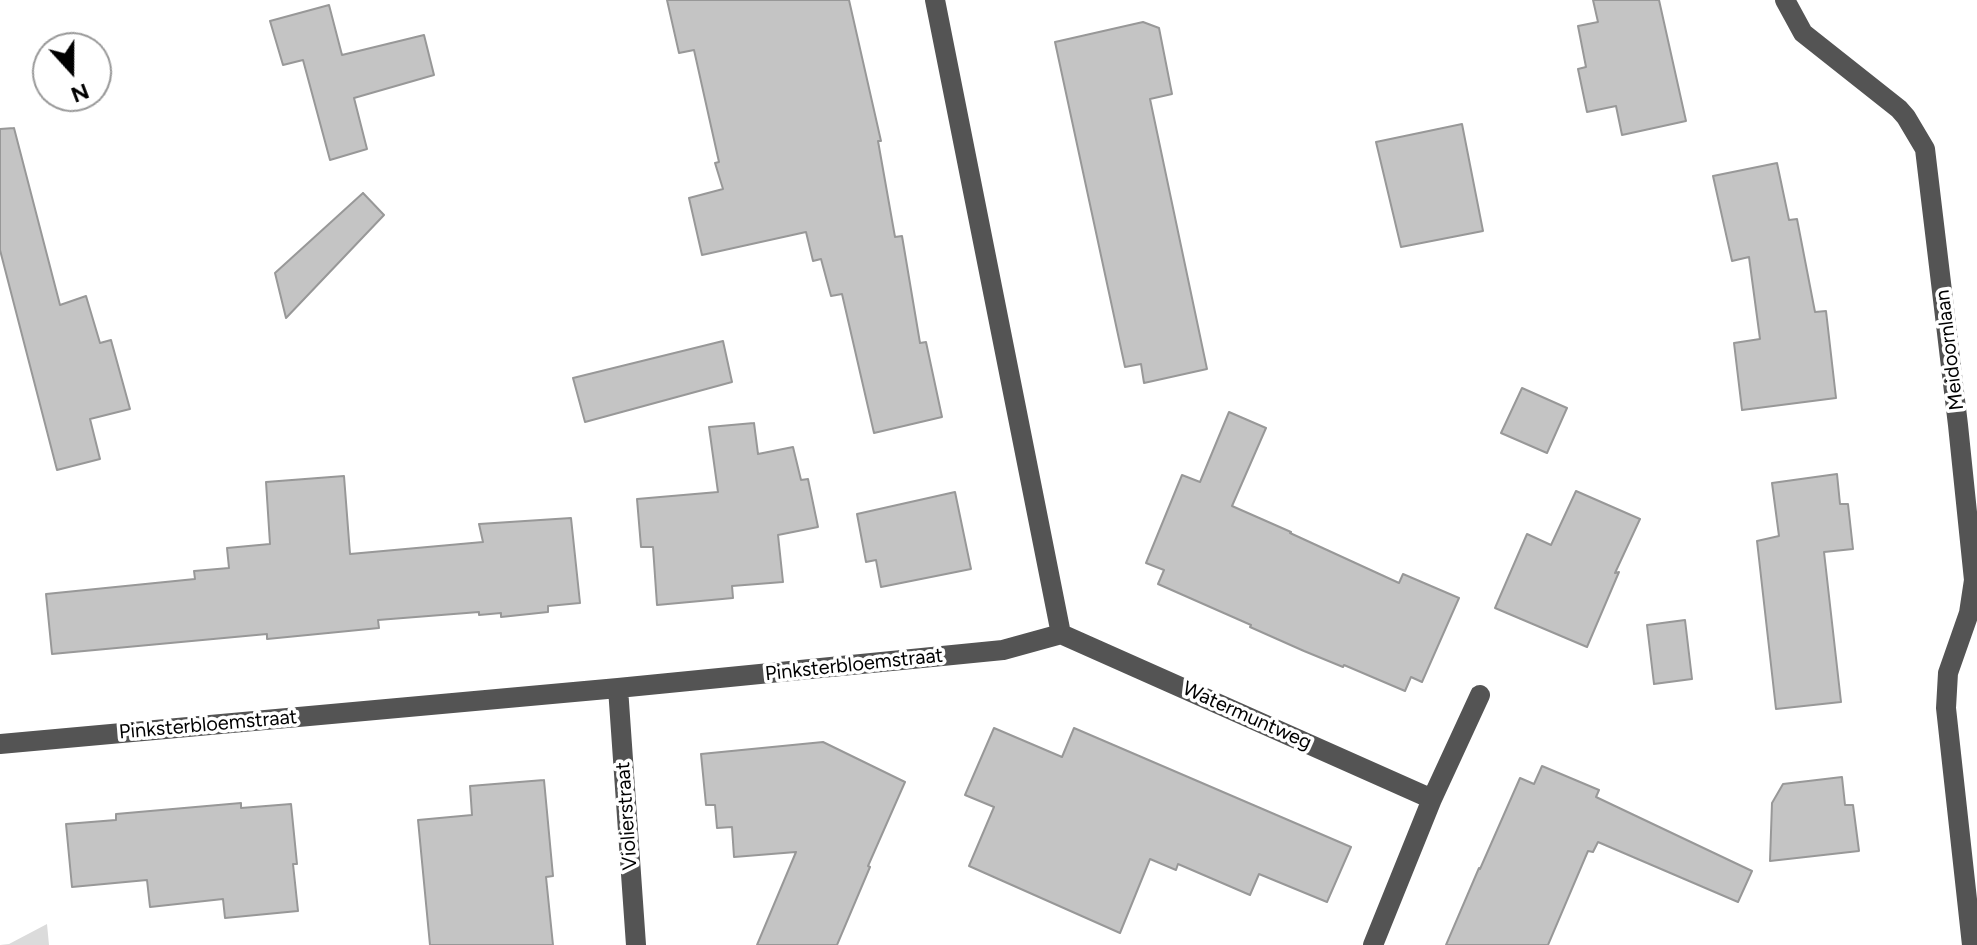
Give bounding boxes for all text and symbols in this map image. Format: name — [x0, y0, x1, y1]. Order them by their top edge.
north arrow — [32, 32, 112, 112]
text: N — [67, 77, 93, 109]
street label: Meidoornlaan — [1931, 288, 1969, 412]
street label: Pinksterbloemstraat — [764, 644, 944, 686]
street label: Watermuntweg — [1179, 677, 1315, 755]
street label: Pinksterbloemstraat — [118, 705, 298, 745]
street label: Violierstraat — [611, 761, 643, 871]

